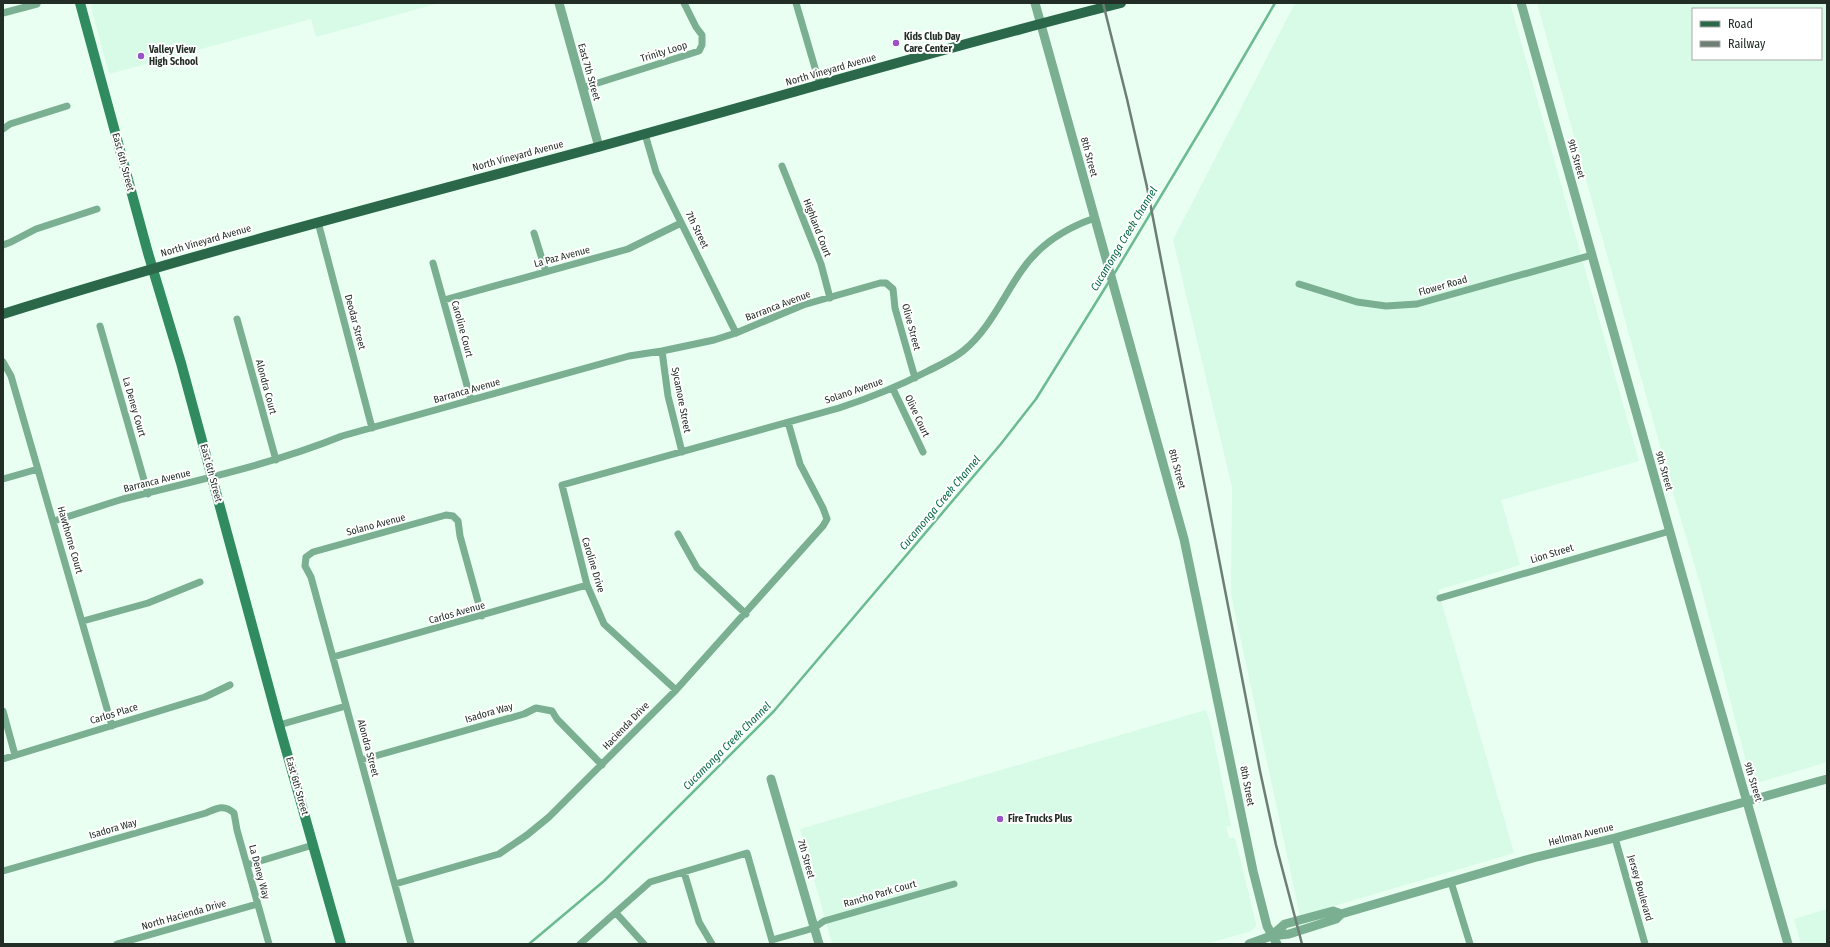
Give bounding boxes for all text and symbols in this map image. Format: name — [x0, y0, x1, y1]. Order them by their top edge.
legend — [1692, 8, 1822, 60]
text: Road — [1728, 17, 1753, 31]
place label: Kids Club Day Care Center — [904, 31, 961, 55]
text: Railway — [1728, 37, 1766, 51]
marker: Kids Club Day Care Center — [891, 38, 901, 48]
street label: Trinity Loop — [639, 39, 689, 65]
street label: East 7th Street — [575, 42, 603, 103]
place label: Valley View High School — [148, 44, 198, 68]
marker: Valley View High School — [136, 51, 146, 61]
street label: North Vineyard Avenue — [784, 51, 878, 89]
street label: East 6th Street — [109, 132, 137, 193]
street label: 8th Street — [1078, 136, 1100, 179]
street label: North Vineyard Avenue — [471, 138, 565, 174]
street label: 9th Street — [1565, 138, 1588, 181]
water label: Cucamonga Creek Channel — [1088, 185, 1160, 293]
street label: Highland Court — [800, 197, 834, 259]
street label: 7th Street — [683, 210, 711, 251]
street label: North Vineyard Avenue — [159, 222, 253, 260]
street label: La Paz Avenue — [533, 244, 591, 270]
street label: Flower Road — [1417, 273, 1469, 299]
street label: Barranca Avenue — [744, 288, 812, 324]
street label: Deodar Street — [342, 293, 368, 352]
street label: Caroline Court — [449, 299, 476, 359]
street label: Olive Street — [899, 302, 923, 352]
street label: Alondra Court — [253, 358, 279, 416]
street label: Sycamore Street — [669, 366, 693, 434]
street label: Solano Avenue — [823, 375, 885, 407]
street label: La Deney Court — [120, 376, 148, 439]
street label: Barranca Avenue — [432, 376, 502, 406]
street label: Olive Court — [902, 393, 932, 440]
street label: East 6th Street — [197, 443, 225, 504]
street label: 8th Street — [1166, 448, 1188, 491]
street label: 9th Street — [1653, 450, 1676, 493]
water label: Cucamonga Creek Channel — [897, 453, 983, 553]
street label: Barranca Avenue — [122, 467, 192, 495]
street label: Hawthorne Court — [55, 505, 86, 576]
street label: Solano Avenue — [345, 511, 407, 539]
street label: Caroline Drive — [579, 536, 607, 594]
street label: Lion Street — [1529, 542, 1576, 566]
street label: Carlos Avenue — [428, 599, 487, 627]
water label: Cucamonga Creek Channel — [680, 699, 774, 793]
street label: Isadora Way — [464, 700, 515, 726]
street label: Hacienda Drive — [600, 700, 652, 752]
street label: Carlos Place — [89, 701, 139, 727]
street label: Alondra Street — [355, 718, 382, 779]
street label: East 6th Street — [283, 756, 311, 817]
street label: 9th Street — [1741, 761, 1765, 804]
street label: 8th Street — [1237, 765, 1257, 808]
place label: Fire Trucks Plus — [1008, 813, 1073, 825]
marker: Fire Trucks Plus — [995, 814, 1005, 824]
street label: Isadora Way — [88, 816, 139, 842]
street label: Hellman Avenue — [1547, 821, 1615, 849]
street label: 7th Street — [795, 838, 817, 880]
street label: La Deney Way — [246, 844, 272, 901]
street label: Jersey Boulevard — [1625, 854, 1655, 922]
street label: Rancho Park Court — [842, 878, 918, 910]
street label: North Hacienda Drive — [140, 897, 228, 933]

